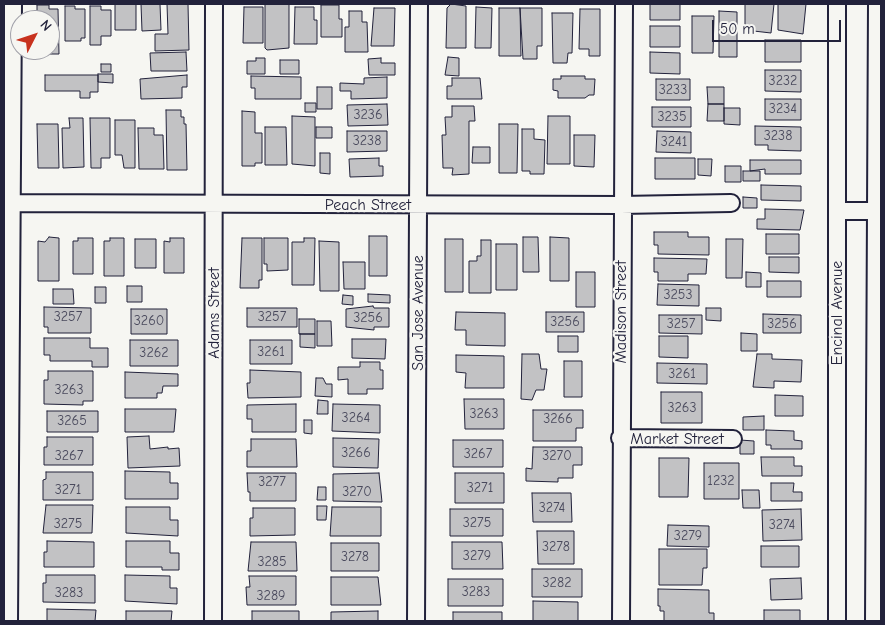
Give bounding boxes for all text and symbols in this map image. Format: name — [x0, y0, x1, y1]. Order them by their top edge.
north arrow — [10, 10, 60, 60]
scale bar — [715, 10, 844, 42]
text: N — [37, 16, 55, 35]
text: 50 m — [720, 20, 755, 38]
house number: 3232 — [769, 73, 797, 89]
house number: 3233 — [659, 82, 687, 98]
house number: 3234 — [769, 101, 797, 117]
house number: 3236 — [353, 107, 383, 123]
house number: 3235 — [657, 109, 687, 125]
house number: 3238 — [764, 128, 792, 144]
house number: 3238 — [353, 133, 381, 149]
house number: 3241 — [661, 134, 687, 150]
street label: Peach Street — [325, 195, 411, 215]
street label: San Jose Avenue — [408, 255, 428, 371]
street label: Madison Street — [611, 260, 631, 364]
street label: Encinal Avenue — [827, 261, 847, 365]
street label: Adams Street — [204, 267, 224, 359]
house number: 3253 — [663, 287, 693, 303]
house number: 3257 — [54, 309, 82, 325]
house number: 3257 — [258, 309, 286, 325]
house number: 3256 — [353, 310, 383, 326]
house number: 3260 — [134, 313, 164, 329]
house number: 3256 — [550, 314, 580, 330]
house number: 3257 — [667, 316, 695, 332]
house number: 3256 — [767, 316, 797, 332]
house number: 3261 — [257, 344, 285, 360]
house number: 3262 — [139, 345, 169, 361]
house number: 3261 — [668, 366, 696, 382]
house number: 3263 — [54, 382, 84, 398]
house number: 3263 — [667, 400, 697, 416]
house number: 3263 — [469, 406, 499, 422]
house number: 3264 — [342, 410, 370, 426]
house number: 3266 — [543, 411, 573, 427]
house number: 3265 — [57, 413, 87, 429]
street label: Market Street — [630, 429, 724, 449]
house number: 3266 — [341, 445, 371, 461]
house number: 3267 — [464, 446, 492, 462]
house number: 3267 — [55, 448, 83, 464]
house number: 3270 — [542, 448, 572, 464]
house number: 1232 — [707, 473, 735, 489]
house number: 3277 — [258, 474, 286, 490]
house number: 3271 — [467, 480, 493, 496]
house number: 3271 — [55, 482, 81, 498]
house number: 3270 — [342, 484, 372, 500]
house number: 3274 — [539, 500, 565, 516]
house number: 3275 — [463, 515, 491, 531]
house number: 3275 — [54, 516, 82, 532]
house number: 3274 — [769, 517, 795, 533]
house number: 3279 — [674, 528, 702, 544]
house number: 3278 — [542, 539, 570, 555]
house number: 3279 — [463, 548, 491, 564]
house number: 3278 — [341, 549, 369, 565]
house number: 3285 — [257, 554, 287, 570]
house number: 3282 — [543, 575, 571, 591]
house number: 3283 — [462, 584, 490, 600]
house number: 3283 — [55, 585, 83, 601]
house number: 3289 — [256, 588, 286, 604]

